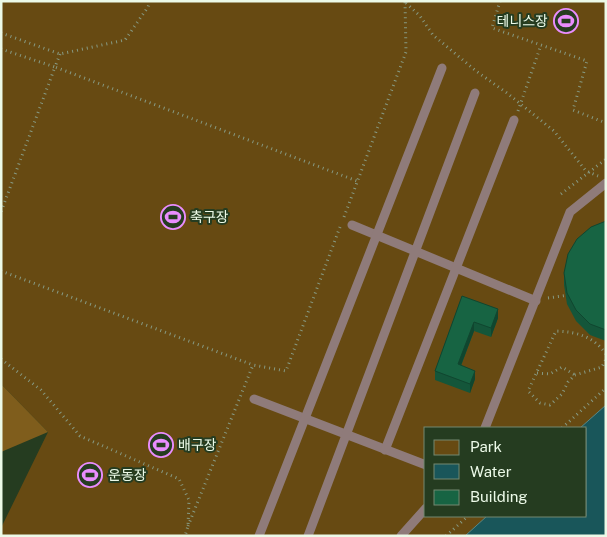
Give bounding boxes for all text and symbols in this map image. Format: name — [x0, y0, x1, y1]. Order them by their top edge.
sports icon: 테니스장 — [553, 8, 579, 34]
place label: 테니스장 — [496, 13, 548, 29]
sports icon: 축구장 — [160, 204, 186, 230]
place label: 축구장 — [190, 209, 229, 225]
legend — [424, 427, 587, 517]
sports icon: 배구장 — [148, 432, 174, 458]
place label: 배구장 — [178, 437, 217, 453]
text: Park — [470, 438, 502, 455]
sports icon: 운동장 — [77, 462, 103, 488]
text: Water — [470, 463, 512, 480]
place label: 운동장 — [108, 467, 147, 483]
text: Building — [470, 488, 528, 505]

